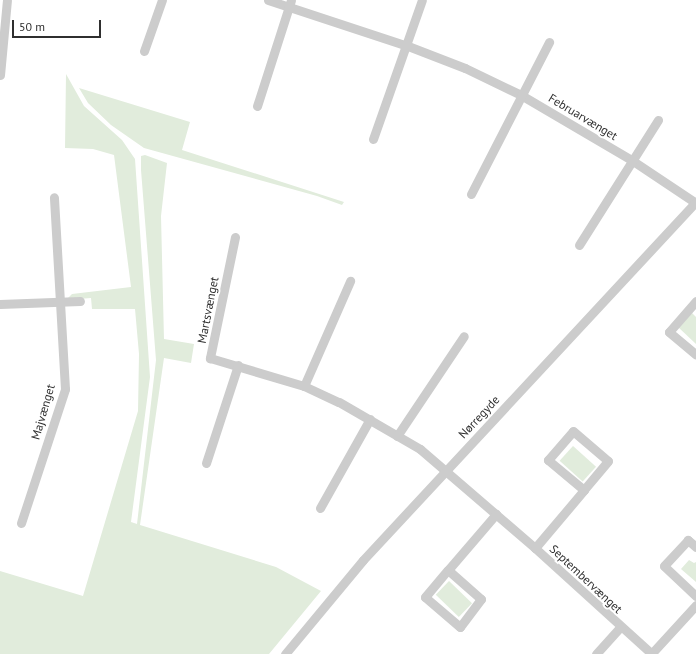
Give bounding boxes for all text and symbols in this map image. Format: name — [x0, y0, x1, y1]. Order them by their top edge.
scale bar — [14, 12, 103, 38]
text: 50 m — [19, 19, 45, 34]
street label: Februarvænget — [546, 91, 620, 143]
street label: Martsvænget — [194, 275, 222, 345]
street label: Majvænget — [28, 383, 58, 441]
street label: Nørregyde — [456, 393, 502, 441]
street label: Septembervænget — [547, 542, 625, 616]

